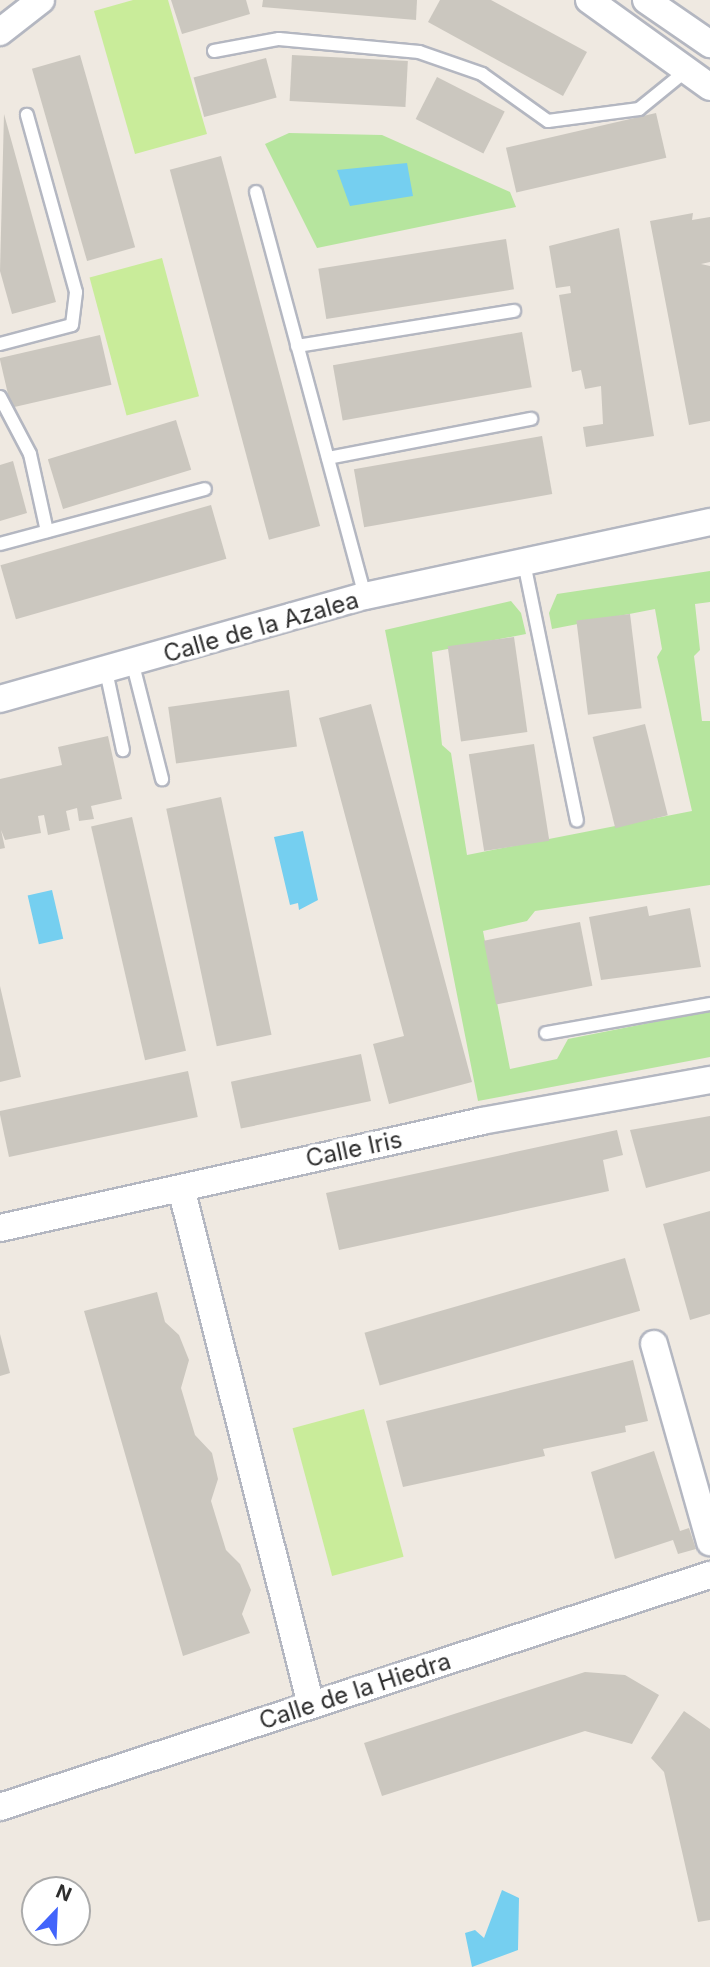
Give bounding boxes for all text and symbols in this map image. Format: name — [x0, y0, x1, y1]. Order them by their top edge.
street label: Calle de la Azalea — [160, 585, 362, 669]
street label: Calle Iris — [303, 1125, 405, 1173]
street label: Calle de la Hiedra — [256, 1646, 454, 1736]
north arrow — [21, 1876, 91, 1946]
text: N — [52, 1880, 75, 1906]

